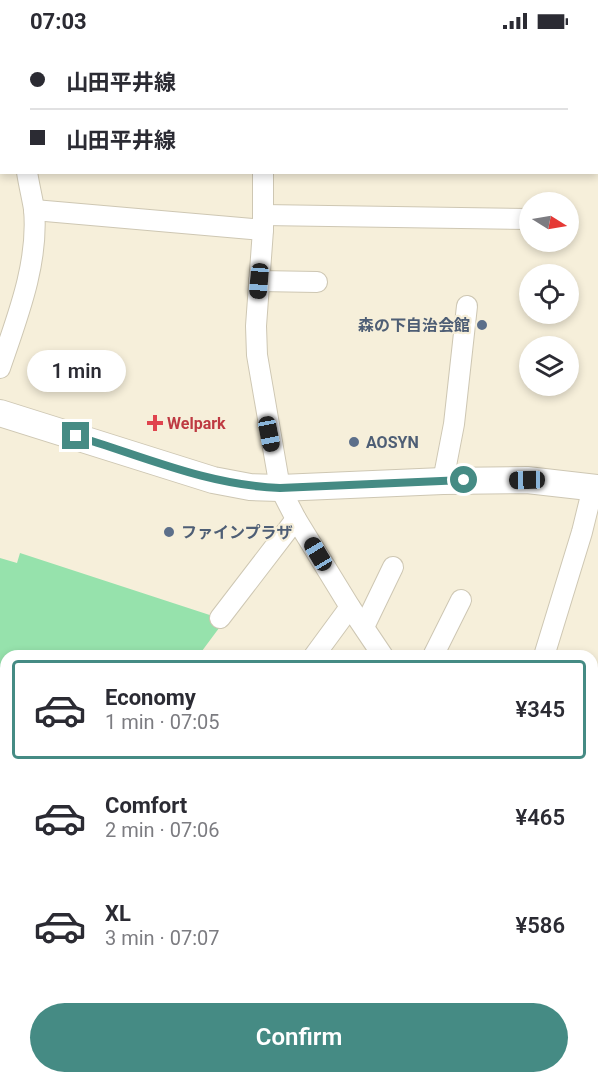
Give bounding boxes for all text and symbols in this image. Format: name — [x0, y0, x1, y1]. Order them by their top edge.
text: 07:03 — [30, 9, 87, 34]
text: 山田平井線 — [66, 70, 176, 95]
text: 山田平井線 — [66, 128, 176, 153]
north arrow — [519, 192, 579, 252]
map controls — [519, 192, 579, 396]
car — [248, 262, 270, 300]
button: locate — [519, 264, 579, 324]
place label: 森の下自治会館 — [358, 316, 470, 335]
marker: 森の下自治会館 — [475, 318, 489, 332]
button: layers — [519, 336, 579, 396]
callout: 1 min — [26, 349, 125, 391]
text: 1 min — [51, 359, 102, 383]
place label: Welpark — [167, 414, 226, 433]
car — [257, 415, 281, 453]
marker: Welpark — [148, 416, 162, 430]
route end — [62, 422, 89, 449]
place label: AOSYN — [366, 433, 419, 452]
marker: AOSYN — [347, 435, 361, 449]
route start — [450, 466, 477, 493]
car — [509, 471, 545, 489]
place label: ファインプラザ — [181, 523, 293, 542]
marker: ファインプラザ — [162, 525, 176, 539]
car — [301, 534, 335, 574]
icon: car — [33, 683, 87, 737]
text: Economy — [105, 685, 196, 710]
text: ¥345 — [516, 697, 565, 722]
text: 1 min · 07:05 — [105, 710, 220, 734]
icon: car — [33, 791, 87, 845]
text: Comfort — [105, 793, 187, 818]
text: ¥465 — [516, 805, 565, 830]
text: 2 min · 07:06 — [105, 818, 220, 842]
icon: car — [33, 899, 87, 953]
text: XL — [105, 901, 131, 926]
text: ¥586 — [516, 913, 565, 938]
text: 3 min · 07:07 — [105, 926, 220, 950]
button: Confirm — [30, 1003, 568, 1072]

